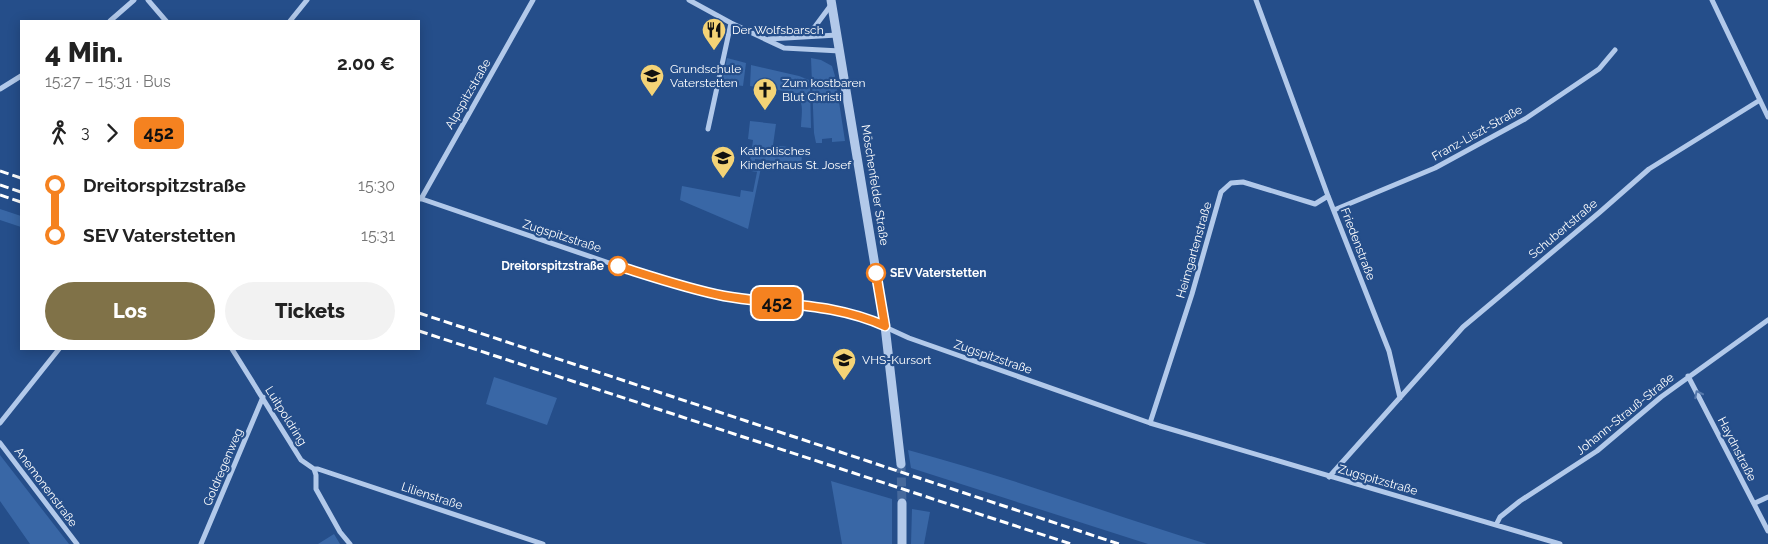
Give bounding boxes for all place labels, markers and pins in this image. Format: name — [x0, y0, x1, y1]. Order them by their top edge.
restaurant icon: Der Wolfsbarsch — [701, 17, 727, 51]
place label: Der Wolfsbarsch — [732, 23, 824, 37]
place label: Grundschule Vaterstetten — [670, 62, 741, 90]
school or university icon: Grundschule Vaterstetten — [639, 63, 665, 97]
place label: Zum kostbaren Blut Christi — [782, 76, 866, 104]
church icon: Zum kostbaren Blut Christi — [752, 77, 778, 111]
place label: Katholisches Kinderhaus St. Josef — [740, 144, 852, 172]
school or university icon: Katholisches Kinderhaus St. Josef — [710, 145, 736, 179]
marker: Dreitorspitzstraße — [608, 256, 628, 276]
place label: Dreitorspitzstraße — [501, 259, 604, 273]
marker: SEV Vaterstetten — [866, 263, 886, 283]
place label: SEV Vaterstetten — [890, 266, 986, 280]
school or university icon: VHS-Kursort — [831, 347, 857, 381]
place label: VHS-Kursort — [862, 353, 931, 367]

